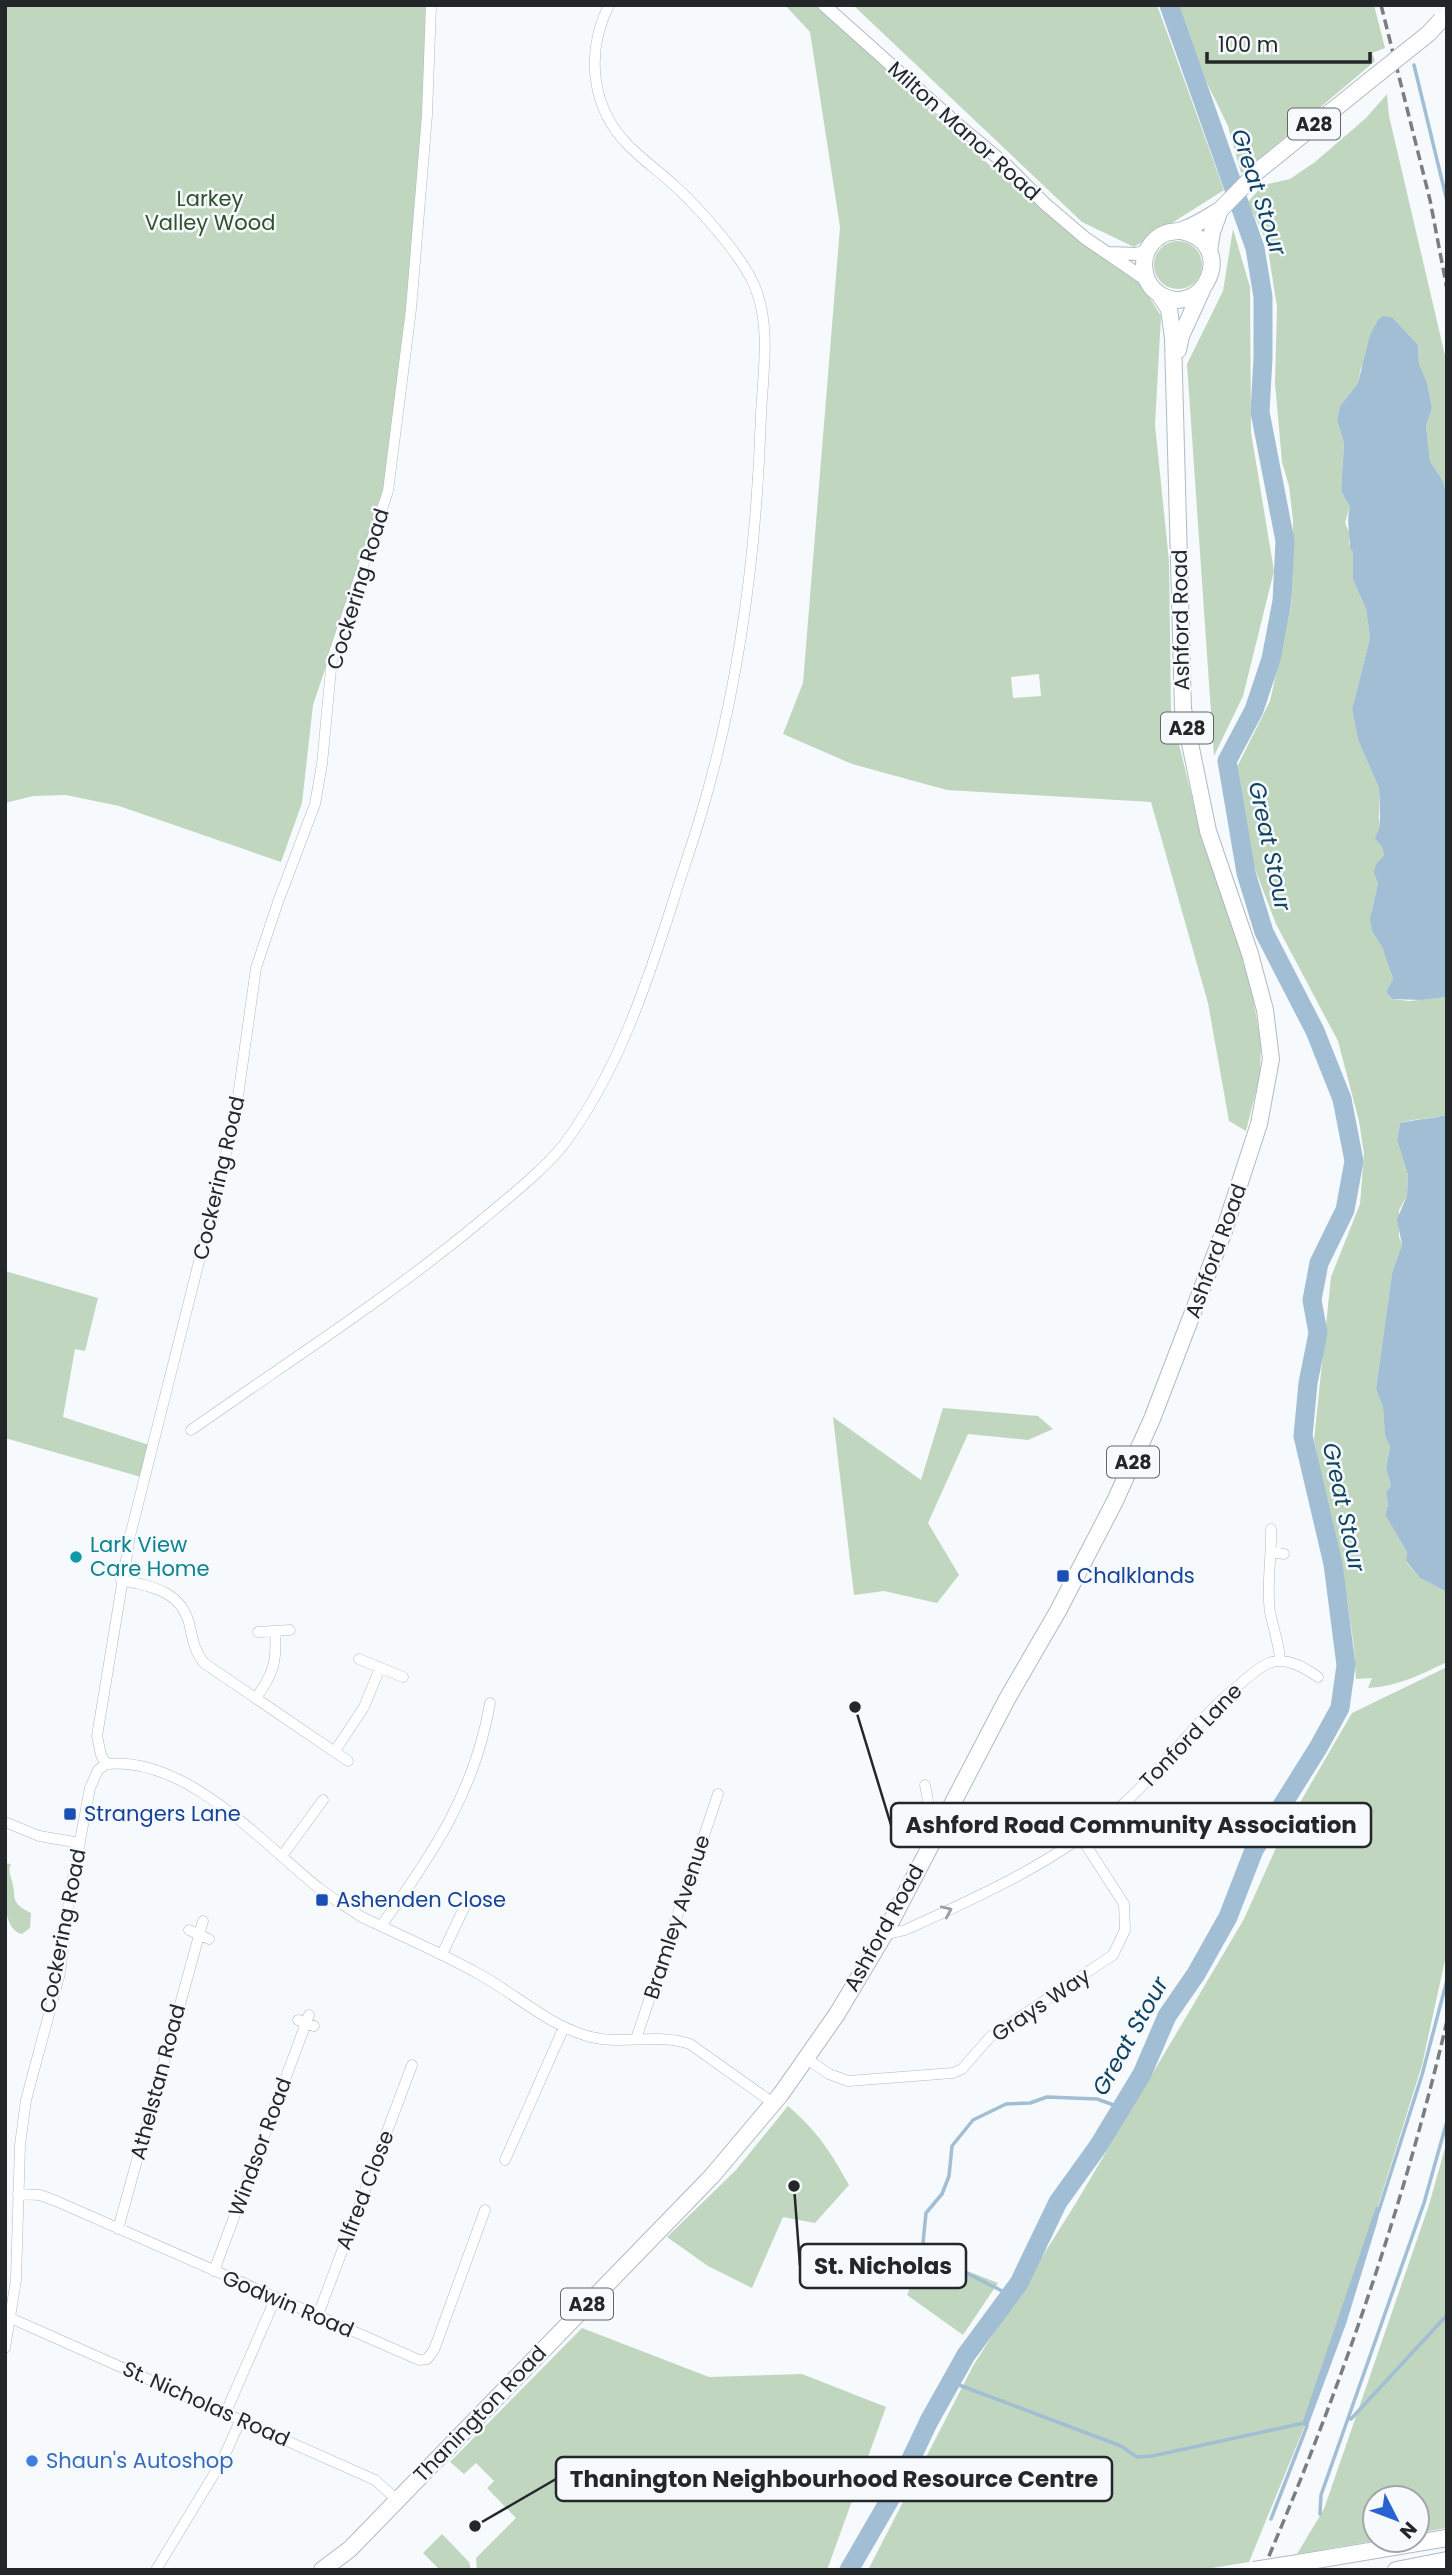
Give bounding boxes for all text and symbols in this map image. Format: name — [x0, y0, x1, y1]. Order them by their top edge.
scale bar — [1207, 21, 1370, 65]
text: 100 m — [1218, 30, 1278, 59]
street label: Milton Manor Road — [882, 54, 1047, 207]
road number: A28 — [1288, 108, 1340, 140]
water label: Great Stour — [1223, 125, 1295, 261]
park label: Larkey Valley Wood — [145, 184, 275, 237]
street label: Cockering Road — [319, 505, 396, 673]
street label: Ashford Road — [1165, 549, 1196, 691]
road number: A28 — [1161, 712, 1213, 744]
water label: Great Stour — [1241, 778, 1300, 915]
street label: Cockering Road — [186, 1093, 251, 1263]
street label: Ashford Road — [1178, 1180, 1253, 1322]
water label: Great Stour — [1315, 1439, 1374, 1576]
road number: A28 — [1107, 1446, 1159, 1478]
place label: Lark View Care Home — [90, 1530, 210, 1583]
marker: Lark View Care Home — [68, 1549, 84, 1565]
place label: Chalklands — [1077, 1561, 1195, 1590]
marker: Chalklands — [1055, 1568, 1071, 1584]
street label: Tonford Lane — [1133, 1677, 1248, 1795]
place label: Strangers Lane — [84, 1799, 241, 1828]
callout: Ashford Road Community Association — [891, 1803, 1371, 1847]
marker: Strangers Lane — [62, 1806, 78, 1822]
text: Ashford Road Community Association — [905, 1809, 1357, 1841]
street label: Bramley Avenue — [636, 1831, 717, 2003]
street label: Cockering Road — [32, 1846, 93, 2016]
street label: Ashford Road — [837, 1859, 930, 1997]
place label: Ashenden Close — [336, 1885, 506, 1914]
marker: Ashenden Close — [314, 1892, 330, 1908]
one-way arrow — [940, 1905, 952, 1919]
street label: Grays Way — [986, 1961, 1096, 2048]
water label: Great Stour — [1084, 1970, 1177, 2101]
street label: Athelstan Road — [123, 2001, 192, 2163]
street label: Windsor Road — [221, 2073, 298, 2220]
street label: Alfred Close — [328, 2126, 401, 2254]
callout: St. Nicholas — [800, 2244, 966, 2288]
text: St. Nicholas — [814, 2250, 952, 2282]
street label: Godwin Road — [218, 2263, 358, 2344]
road number: A28 — [561, 2288, 613, 2320]
street label: Thanington Road — [407, 2339, 553, 2488]
street label: St. Nicholas Road — [118, 2354, 294, 2453]
place label: Shaun's Autoshop — [46, 2446, 233, 2475]
marker: Shaun's Autoshop — [24, 2453, 40, 2469]
callout: Thanington Neighbourhood Resource Centre — [556, 2457, 1112, 2501]
text: Thanington Neighbourhood Resource Centre — [570, 2463, 1098, 2495]
north arrow — [1361, 2484, 1431, 2554]
text: N — [1393, 2516, 1423, 2544]

